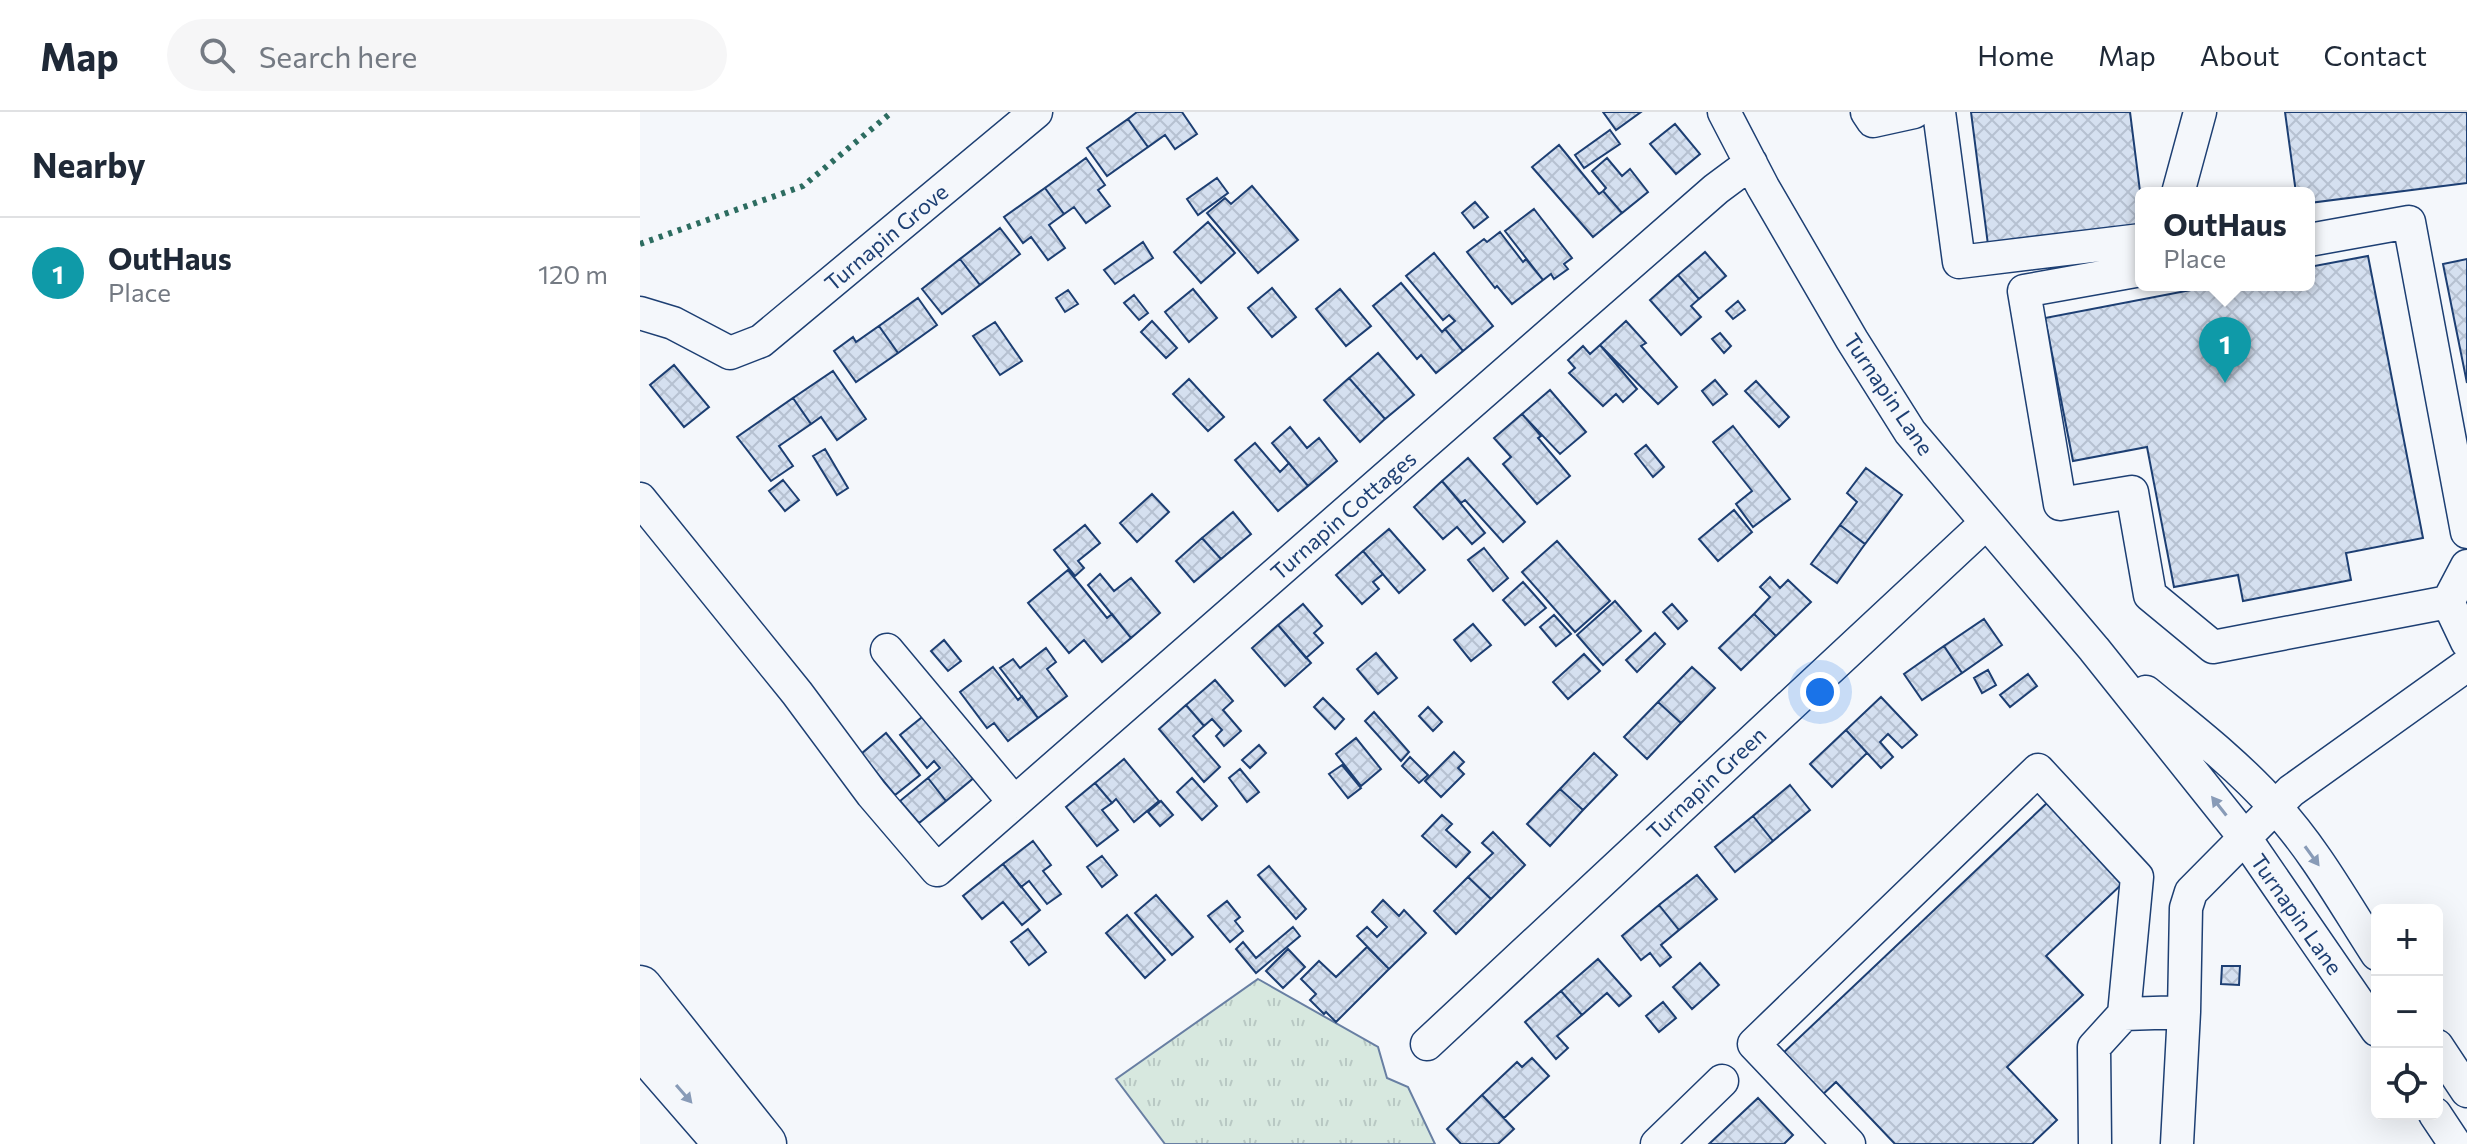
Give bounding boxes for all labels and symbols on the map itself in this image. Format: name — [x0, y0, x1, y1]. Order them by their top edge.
street label: Turnapin Grove — [819, 178, 953, 296]
pin: 1 — [2199, 317, 2251, 383]
street label: Turnapin Lane — [1838, 328, 1940, 460]
street label: Turnapin Cottages — [1265, 445, 1421, 585]
your location — [1800, 672, 1840, 712]
street label: Turnapin Green — [1641, 721, 1771, 845]
one-way arrow — [2212, 796, 2228, 816]
one-way arrow — [2304, 845, 2320, 867]
street label: Turnapin Lane — [2245, 848, 2349, 980]
one-way arrow — [674, 1084, 692, 1104]

